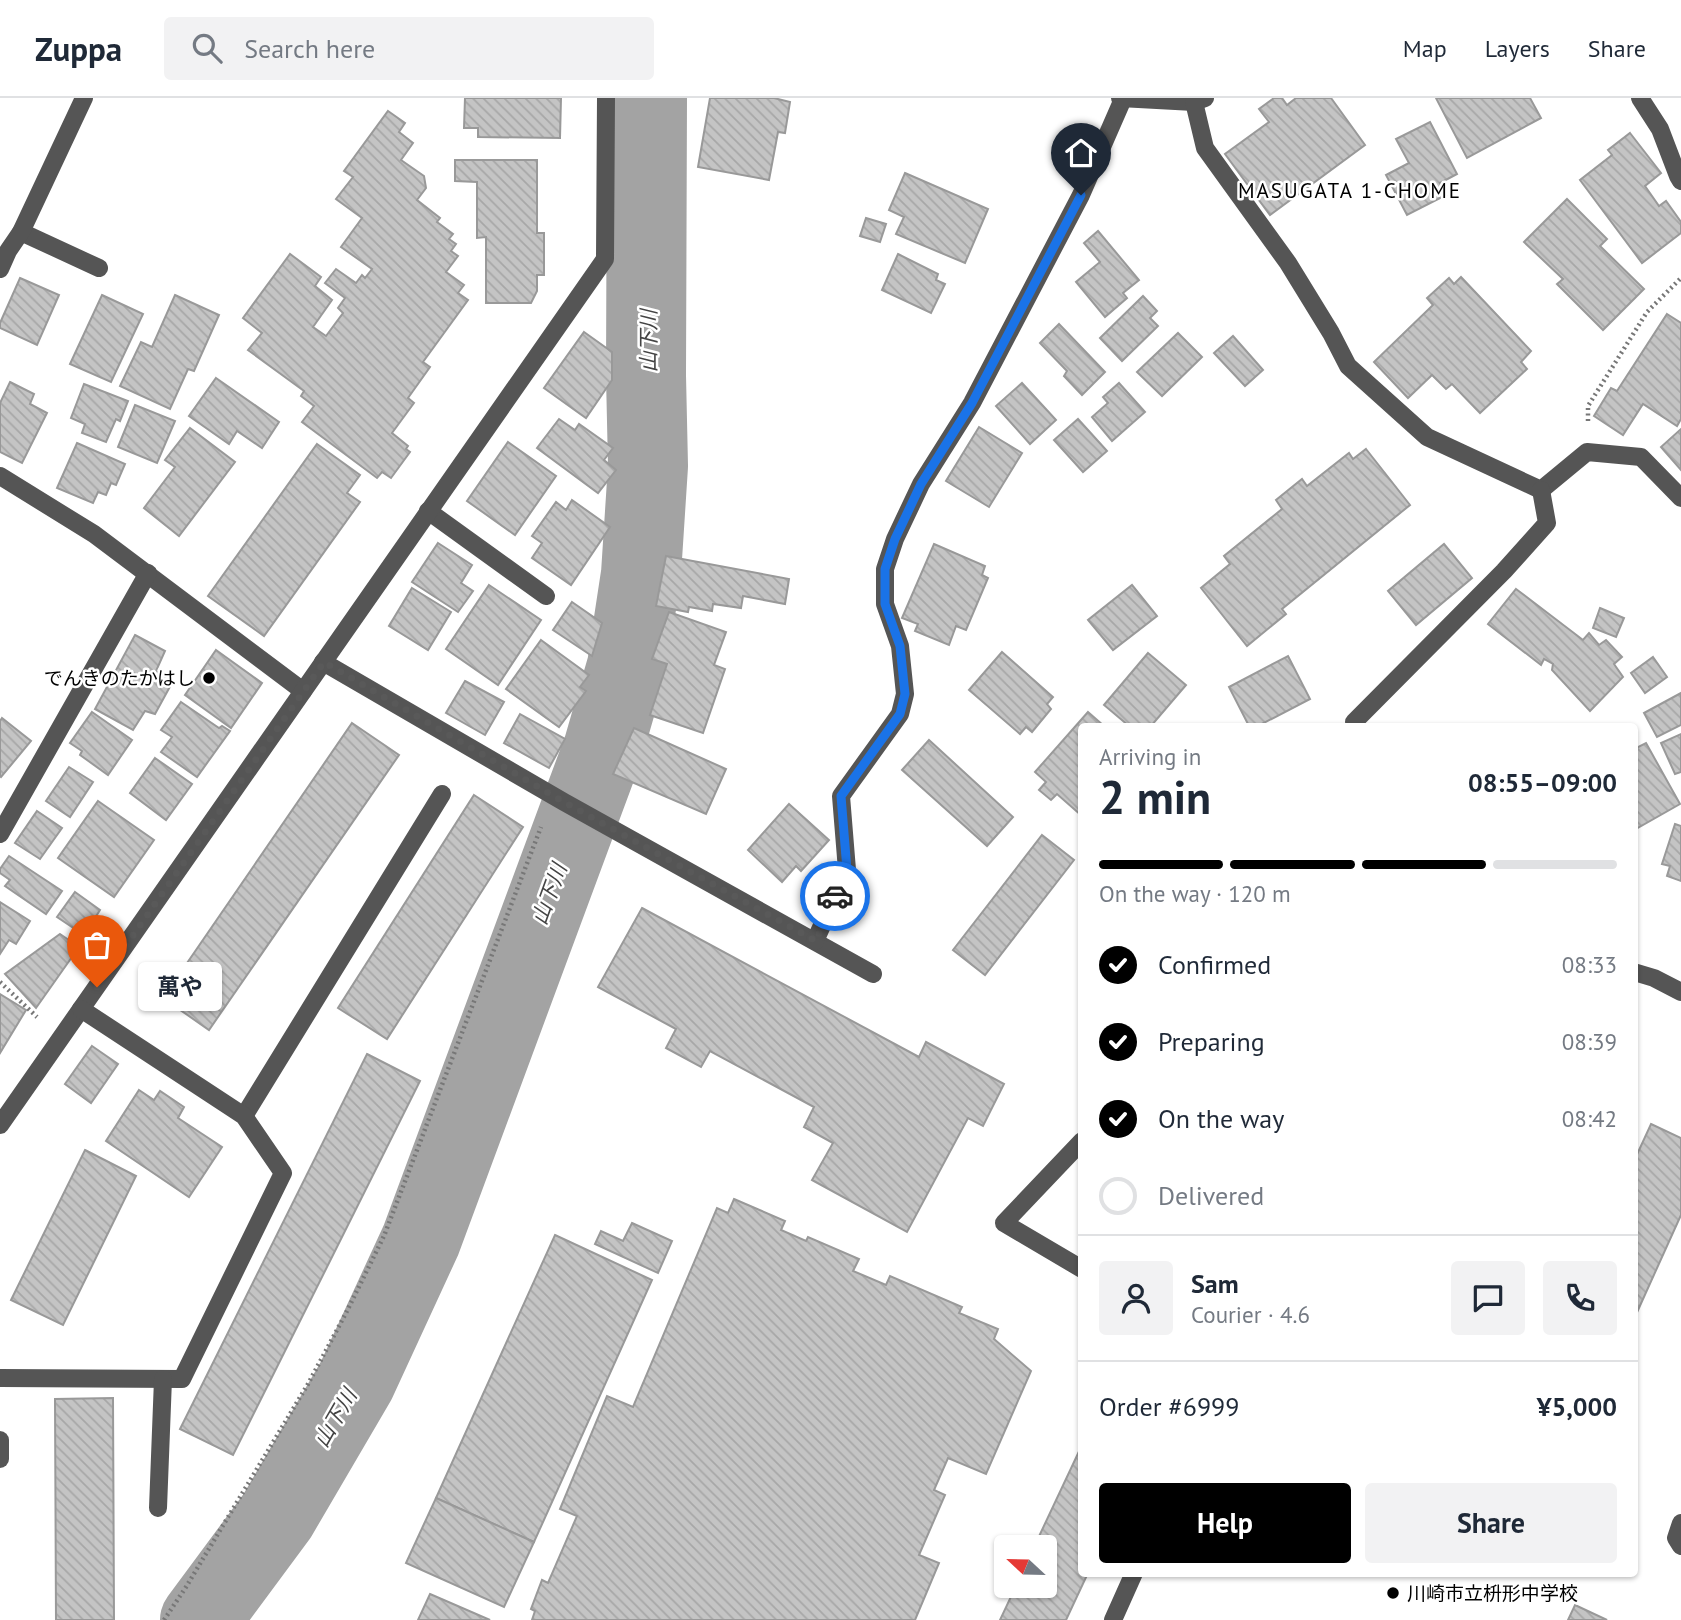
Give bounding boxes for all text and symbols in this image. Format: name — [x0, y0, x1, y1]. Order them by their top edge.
search box — [164, 17, 654, 80]
text: Zuppa — [35, 27, 122, 70]
icon: search — [188, 29, 226, 67]
text: Search here — [244, 32, 375, 65]
text: Map — [1403, 33, 1447, 64]
text: Layers — [1485, 33, 1550, 64]
text: Share — [1588, 33, 1646, 64]
pin — [1051, 123, 1111, 195]
icon: home — [1062, 134, 1100, 172]
district label: MASUGATA 1-CHOME — [1238, 177, 1462, 204]
water label: 山下川 — [635, 308, 662, 373]
place label: でんきのたかはし — [44, 666, 195, 690]
marker: でんきのたかはし — [201, 670, 217, 686]
text: Arriving in — [1099, 742, 1201, 771]
text: 08:55–09:00 — [1468, 766, 1617, 799]
text: 2 min — [1099, 767, 1211, 827]
water label: 山下川 — [526, 858, 573, 928]
courier — [800, 861, 870, 931]
icon: car — [816, 877, 854, 915]
text: On the way · 120 m — [1099, 879, 1291, 908]
pin — [67, 915, 127, 987]
icon: bag — [78, 926, 116, 964]
icon: check — [1099, 946, 1137, 984]
text: Confirmed — [1158, 948, 1271, 981]
text: 08:33 — [1562, 950, 1617, 979]
callout: 萬や — [139, 962, 223, 1012]
text: 萬や — [157, 972, 203, 1001]
icon: check — [1099, 1023, 1137, 1061]
text: Preparing — [1158, 1025, 1265, 1058]
text: 08:39 — [1562, 1027, 1617, 1056]
icon: check — [1099, 1100, 1137, 1138]
text: On the way — [1158, 1102, 1284, 1135]
text: 08:42 — [1562, 1104, 1617, 1133]
text: Delivered — [1158, 1179, 1264, 1212]
button: person — [1099, 1261, 1173, 1335]
button: chat — [1451, 1261, 1525, 1335]
button: phone — [1543, 1261, 1617, 1335]
text: Sam — [1191, 1267, 1239, 1300]
text: Courier · 4.6 — [1191, 1300, 1310, 1329]
water label: 山下川 — [308, 1382, 363, 1452]
text: Order #6999 — [1099, 1390, 1239, 1423]
text: ¥5,000 — [1537, 1390, 1617, 1423]
button: Help — [1099, 1483, 1351, 1563]
button: Share — [1365, 1483, 1617, 1563]
north arrow — [994, 1535, 1057, 1598]
map controls — [994, 1535, 1057, 1598]
place label: 川崎市立枡形中学校 — [1407, 1581, 1578, 1605]
marker: 川崎市立枡形中学校 — [1385, 1585, 1401, 1601]

